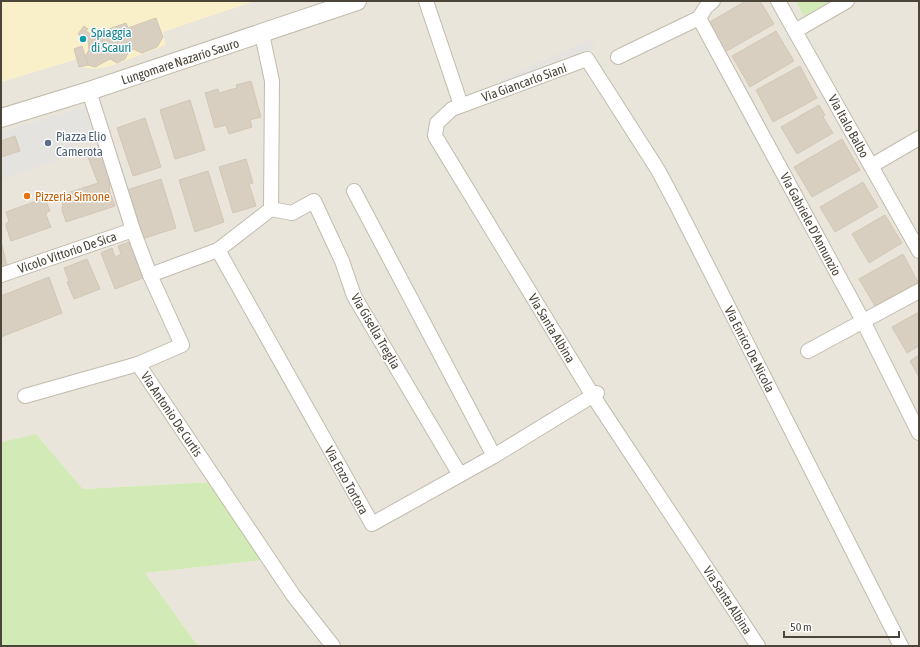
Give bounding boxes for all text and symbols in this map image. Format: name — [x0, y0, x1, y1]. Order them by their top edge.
place label: Spiaggia di Scauri — [91, 25, 132, 55]
marker: Spiaggia di Scauri — [78, 34, 88, 44]
street label: Lungomare Nazario Sauro — [119, 35, 241, 88]
street label: Via Giancarlo Siani — [480, 60, 569, 105]
street label: Via Italo Balbo — [825, 92, 872, 160]
place label: Piazza Elio Camerota — [56, 129, 106, 159]
marker: Piazza Elio Camerota — [43, 138, 53, 148]
street label: Via Gabriele D'Annunzio — [777, 170, 844, 278]
place label: Pizzeria Simone — [35, 189, 110, 204]
marker: Pizzeria Simone — [22, 191, 32, 201]
street label: Vicolo Vittorio De Sica — [16, 229, 118, 276]
street label: Via Gisella Treglia — [348, 291, 403, 372]
street label: Via Santa Albina — [525, 291, 578, 366]
street label: Via Enrico De Nicola — [721, 304, 778, 395]
street label: Via Antonio De Curtis — [138, 369, 206, 460]
street label: Via Enzo Tortora — [322, 444, 371, 517]
street label: Via Santa Albina — [700, 564, 755, 637]
scale bar — [784, 613, 899, 639]
text: 50 m — [790, 620, 812, 634]

